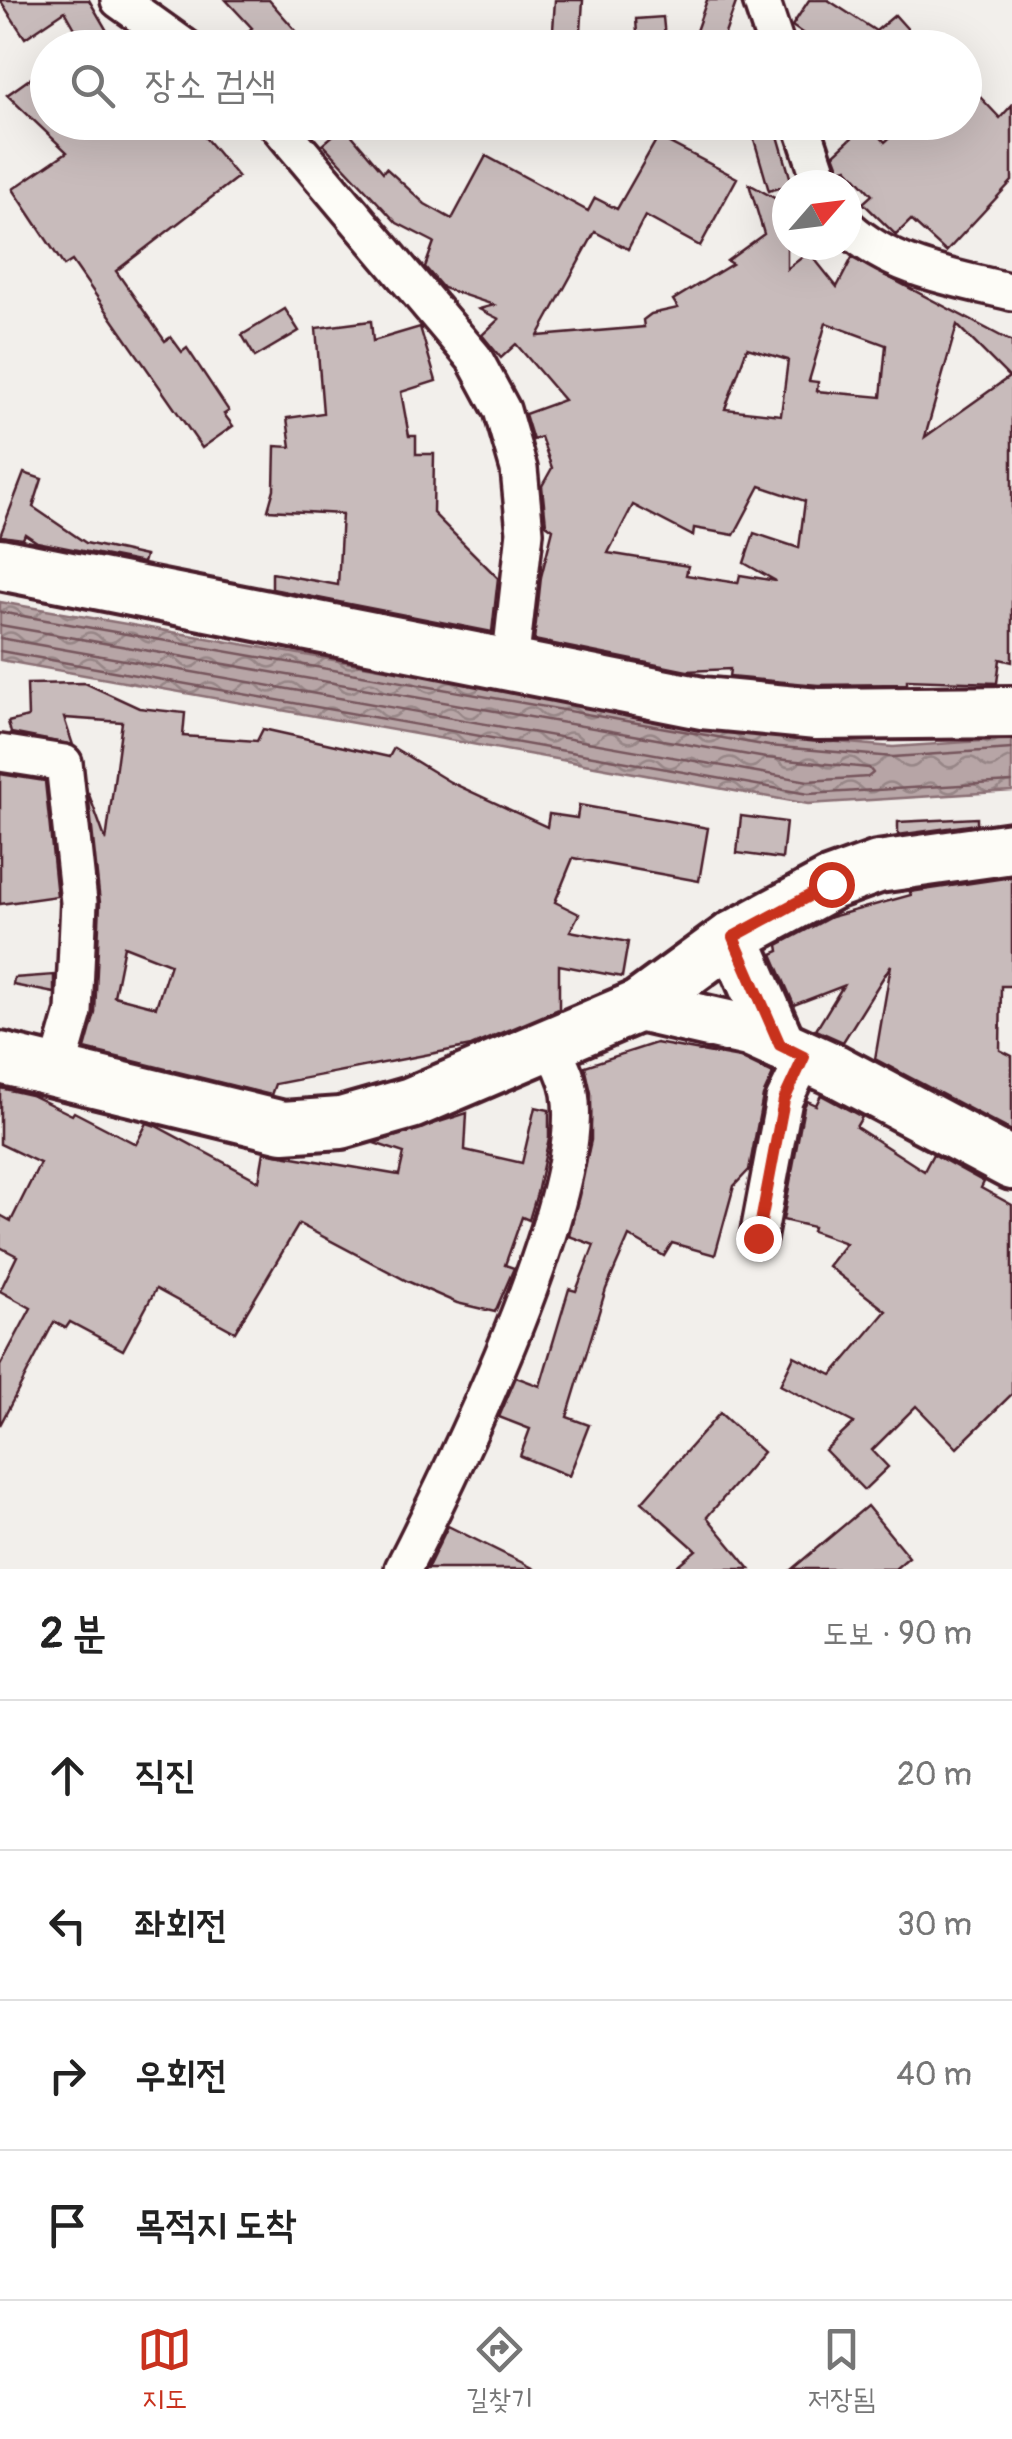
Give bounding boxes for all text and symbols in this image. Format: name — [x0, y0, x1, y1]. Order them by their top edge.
search box — [30, 30, 982, 140]
icon: search — [65, 58, 120, 113]
text: 장소 검색 — [145, 61, 276, 109]
north arrow — [772, 170, 862, 260]
route start — [809, 862, 855, 908]
route end — [736, 1216, 782, 1262]
text: 2 분 — [40, 1608, 106, 1660]
text: 도보 · 90 m — [823, 1614, 972, 1654]
icon: ahead — [40, 1748, 95, 1803]
text: 직진 — [135, 1751, 196, 1799]
text: 20 m — [897, 1755, 972, 1795]
icon: left — [40, 1898, 95, 1953]
text: 좌회전 — [135, 1901, 227, 1949]
text: 30 m — [897, 1905, 972, 1945]
icon: right — [40, 2048, 95, 2103]
text: 우회전 — [135, 2051, 227, 2099]
text: 40 m — [896, 2055, 972, 2095]
icon: arrive — [40, 2198, 95, 2253]
text: 목적지 도착 — [135, 2201, 296, 2249]
tab: 지도 — [137, 2322, 192, 2418]
tab: 길찾기 — [466, 2322, 534, 2418]
tab: 저장됨 — [807, 2322, 875, 2418]

